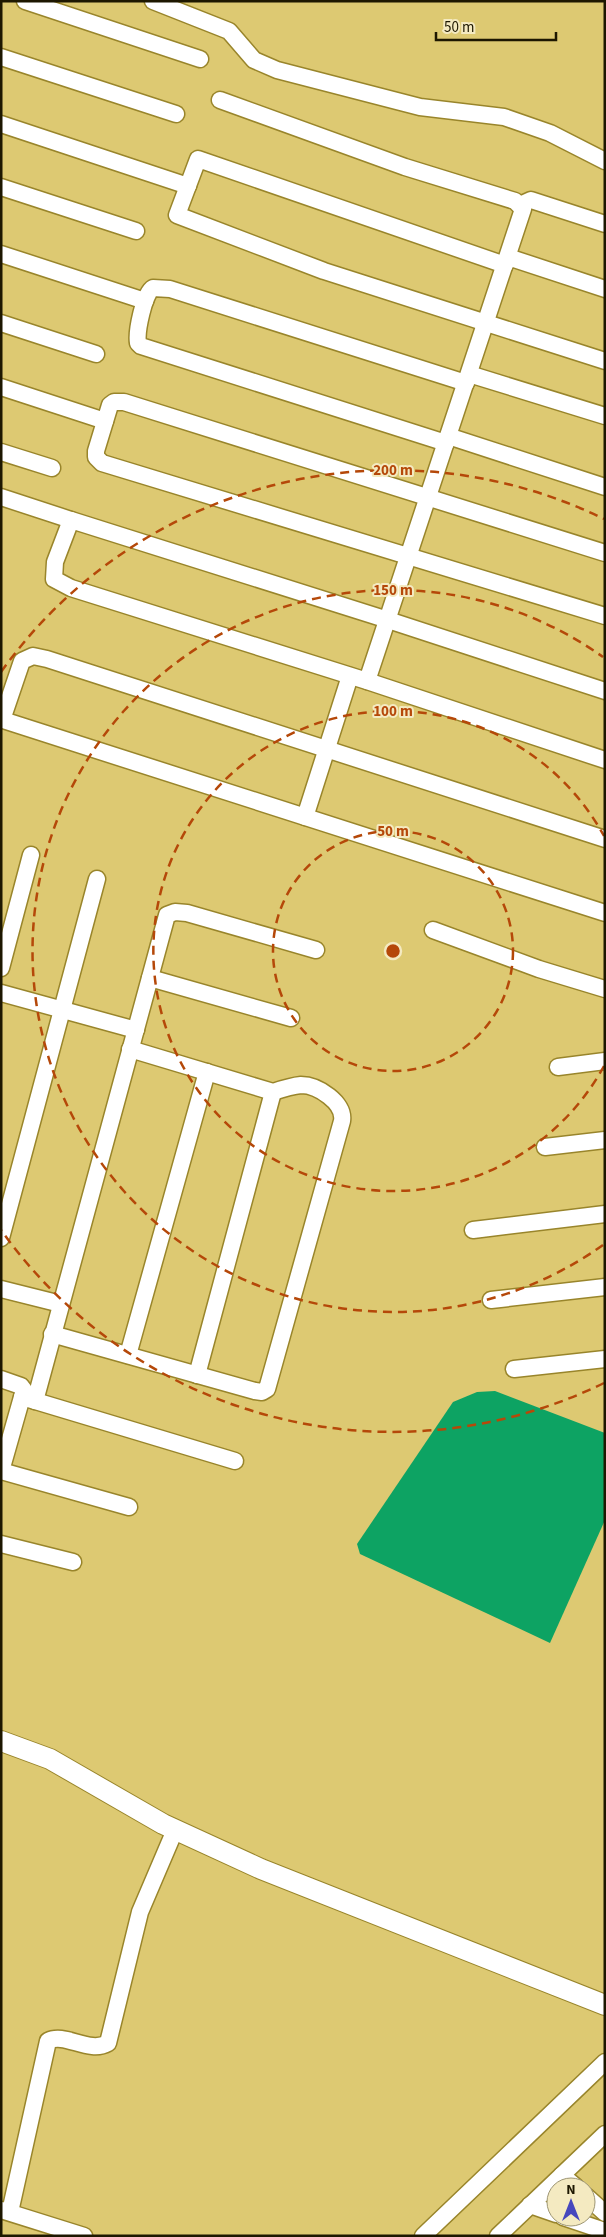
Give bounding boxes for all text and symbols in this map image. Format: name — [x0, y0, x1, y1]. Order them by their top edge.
scale bar — [436, 10, 556, 42]
text: 50 m — [444, 17, 474, 38]
text: 200 m — [373, 460, 413, 481]
text: 150 m — [373, 580, 413, 601]
text: 100 m — [373, 701, 413, 722]
text: 50 m — [377, 821, 409, 842]
centre of rings — [384, 942, 402, 960]
north arrow — [546, 2177, 596, 2227]
text: N — [566, 2180, 576, 2200]

